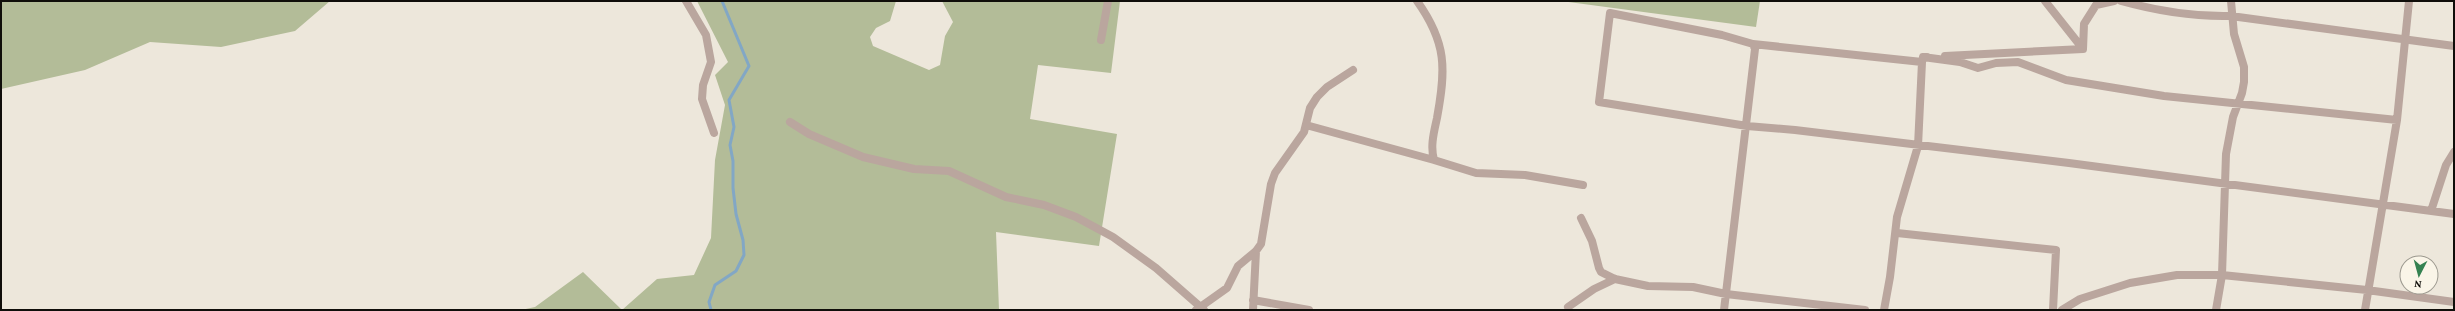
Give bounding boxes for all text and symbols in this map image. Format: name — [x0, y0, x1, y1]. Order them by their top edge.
north arrow — [2399, 255, 2439, 295]
text: N — [2413, 279, 2422, 291]

